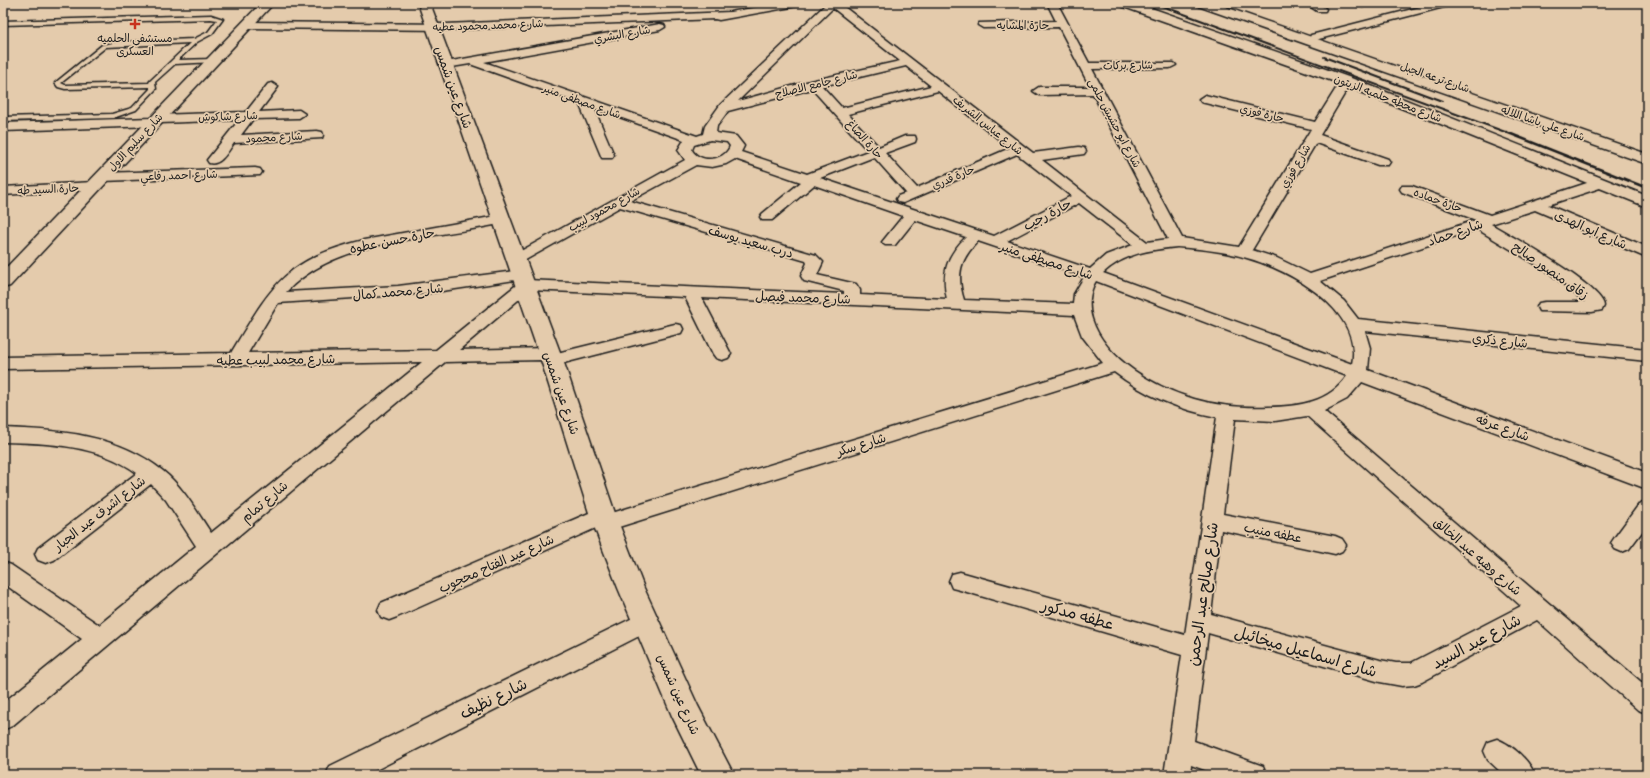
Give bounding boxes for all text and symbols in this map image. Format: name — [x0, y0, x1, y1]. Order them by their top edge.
street label: شارع محمد محمود عطيه — [432, 16, 544, 36]
marker: مستشفى الحلميه العسكرى — [129, 18, 141, 30]
street label: حارة المشايه — [997, 18, 1049, 32]
street label: شارع البشري — [593, 22, 652, 48]
place label: مستشفى الحلميه العسكرى — [97, 31, 173, 58]
street label: شارع عين شمس — [430, 43, 477, 131]
street label: شارع بركات — [1103, 58, 1153, 74]
street label: شارع ترعه الجبل — [1398, 59, 1472, 97]
street label: شارع جامع الاصلاح — [773, 67, 859, 103]
street label: شارع محطه حلميه الزيتون — [1331, 71, 1444, 127]
street label: شارع ابو حشيش حلمى — [1084, 76, 1144, 171]
street label: شارع مصطفى منير — [540, 80, 623, 123]
street label: شارع عباس الشريف — [949, 92, 1026, 159]
street label: حارة فوزي — [1238, 101, 1285, 127]
street label: شارع علي باشا اللاله — [1498, 102, 1587, 148]
street label: شارع شاكوش — [198, 108, 258, 126]
street label: شارع سليم الاول — [105, 110, 167, 175]
street label: حارة الصاغ — [842, 116, 886, 163]
street label: شارع محمود — [245, 129, 303, 147]
street label: شارع فوزي — [1277, 142, 1315, 191]
street label: حارة قدري — [929, 162, 977, 194]
street label: شارع احمد رفاعي — [140, 167, 218, 187]
street label: حارة السيد طه — [17, 180, 79, 198]
street label: شارع محمود لبيب — [566, 184, 643, 236]
street label: حارة حماده — [1412, 185, 1464, 215]
street label: حارة رجب — [1020, 194, 1074, 234]
street label: شارع ابو الهدى — [1551, 205, 1630, 254]
street label: شارع حماد — [1425, 214, 1485, 251]
street label: درب سعيد يوسف — [706, 220, 796, 262]
street label: حارة حسن عطوه — [348, 223, 436, 257]
street label: شارع مصطفى منير — [997, 236, 1096, 284]
street label: زقاق منصور صالح — [1509, 237, 1593, 304]
street label: شارع محمد كمال — [352, 278, 444, 305]
street label: شارع محمد فيصل — [755, 286, 851, 309]
street label: شارع ذكري — [1471, 328, 1529, 353]
street label: شارع محمد لبيب عطيه — [217, 349, 335, 370]
street label: شارع عين شمس — [538, 349, 585, 437]
street label: شارع عرفه — [1473, 409, 1532, 446]
street label: شارع سكر — [833, 428, 888, 461]
street label: شارع اشرف عبد الجبار — [48, 471, 149, 556]
street label: شارع تمام — [237, 476, 293, 527]
street label: شارع وهبه عبد الخالق — [1430, 513, 1526, 600]
street label: عطفه منيب — [1242, 518, 1304, 546]
street label: شارع صالح عبد الرحمن — [1181, 521, 1224, 668]
street label: شارع عبد الفتاح محجوب — [435, 529, 557, 597]
street label: عطفه مدكور — [1037, 593, 1117, 635]
street label: شارع عبد السيد — [1428, 608, 1525, 675]
street label: شارع اسماعيل ميخائيل — [1232, 620, 1380, 683]
street label: شارع عين شمس — [652, 651, 705, 738]
street label: شارع نظيف — [455, 672, 531, 725]

